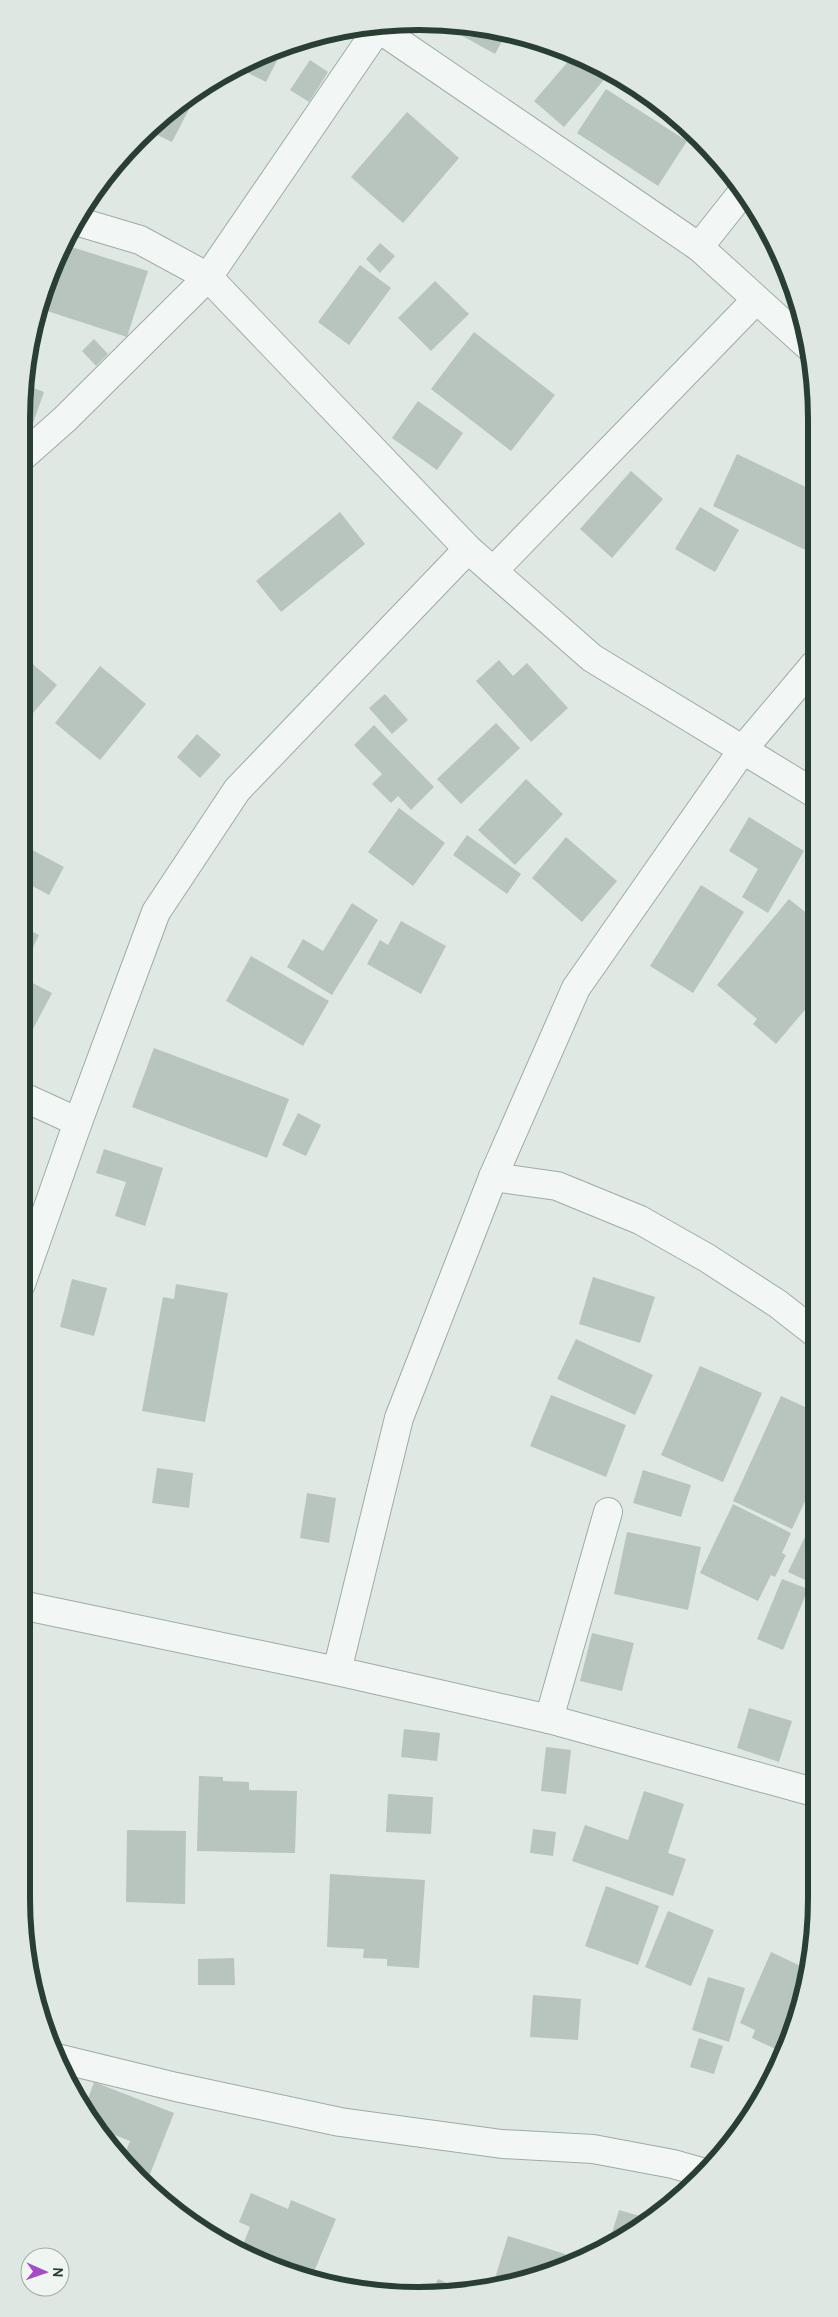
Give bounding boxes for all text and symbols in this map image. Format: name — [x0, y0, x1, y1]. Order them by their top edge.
north arrow — [20, 2247, 70, 2297]
text: N — [49, 2267, 67, 2278]

